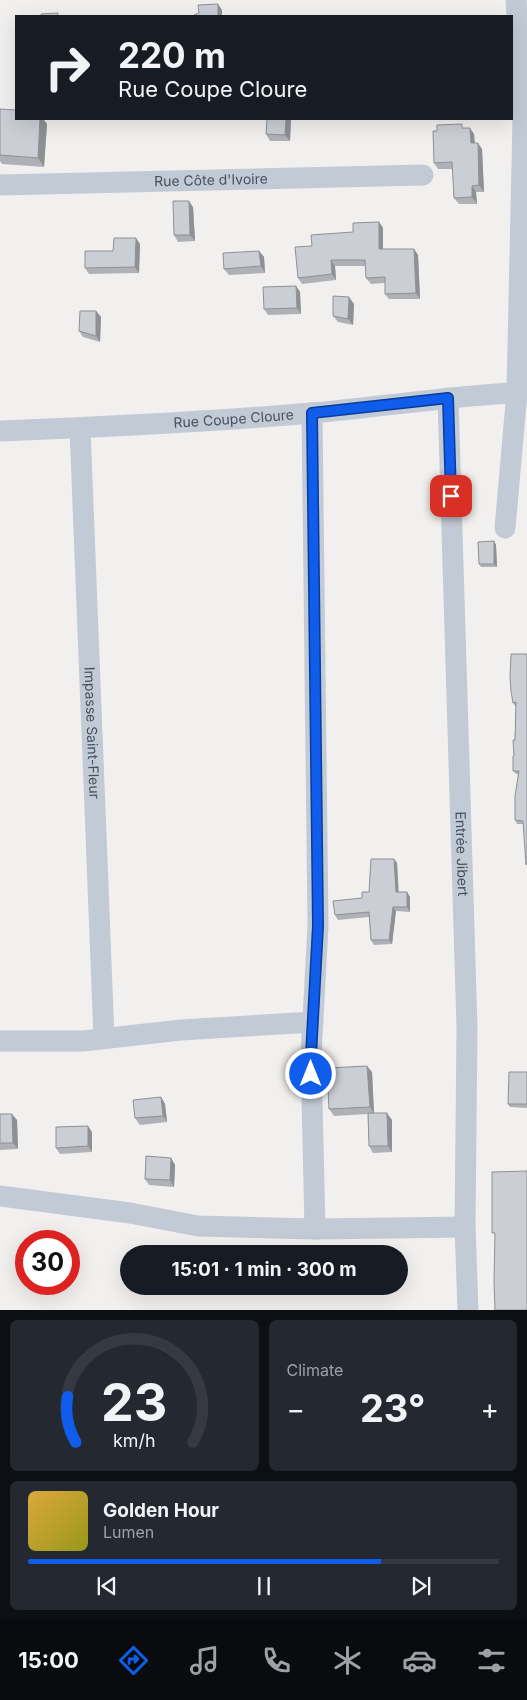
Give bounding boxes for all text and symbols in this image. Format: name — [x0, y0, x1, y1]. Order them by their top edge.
text: 220 m — [118, 34, 226, 76]
icon: right — [35, 35, 100, 100]
text: Rue Coupe Cloure — [118, 76, 307, 102]
street label: Rue Côte d'Ivoire — [154, 170, 268, 189]
street label: Rue Coupe Cloure — [173, 405, 294, 431]
pin — [430, 475, 472, 517]
icon: arrive — [437, 482, 465, 510]
street label: Impasse Saint-Fleur — [81, 666, 104, 799]
street label: Entrée Jibert — [452, 811, 472, 897]
position arrow — [284, 1047, 336, 1099]
speed limit sign: 30 — [15, 1230, 80, 1295]
text: 15:01 · 1 min · 300 m — [171, 1258, 357, 1281]
text: Climate — [287, 1360, 343, 1380]
text: 23 — [101, 1371, 167, 1434]
text: 23° — [360, 1385, 426, 1431]
text: − — [287, 1392, 305, 1426]
text: + — [480, 1392, 499, 1426]
text: km/h — [113, 1430, 155, 1451]
text: Golden Hour — [103, 1499, 219, 1522]
text: Lumen — [103, 1522, 154, 1542]
icon: previous — [93, 1572, 121, 1600]
icon: pause — [250, 1572, 278, 1600]
icon: next — [407, 1572, 435, 1600]
icon: directions — [116, 1643, 151, 1678]
icon: music — [187, 1643, 222, 1678]
icon: phone — [259, 1643, 294, 1678]
icon: climate — [330, 1643, 365, 1678]
icon: car — [402, 1643, 437, 1678]
icon: filters — [474, 1643, 509, 1678]
text: 15:00 — [18, 1647, 79, 1673]

